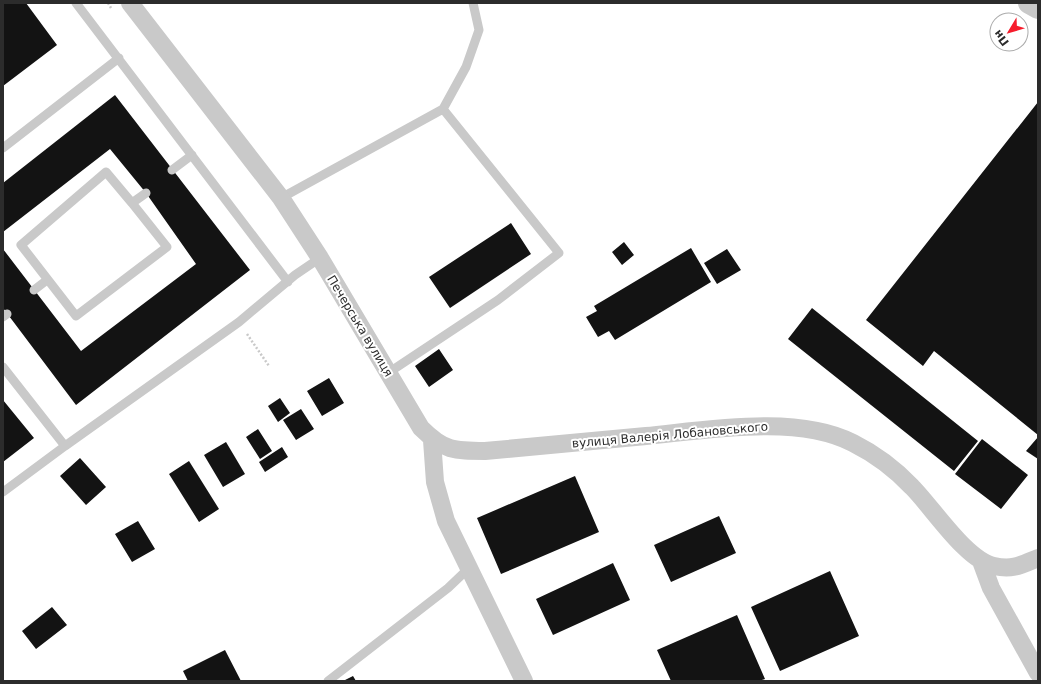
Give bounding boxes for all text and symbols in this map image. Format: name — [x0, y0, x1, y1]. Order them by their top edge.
north arrow — [989, 12, 1029, 52]
text: Пн — [991, 27, 1012, 48]
street label: Печерська вулиця — [324, 273, 396, 379]
street label: вулиця Валерія Лобановського — [571, 419, 769, 451]

